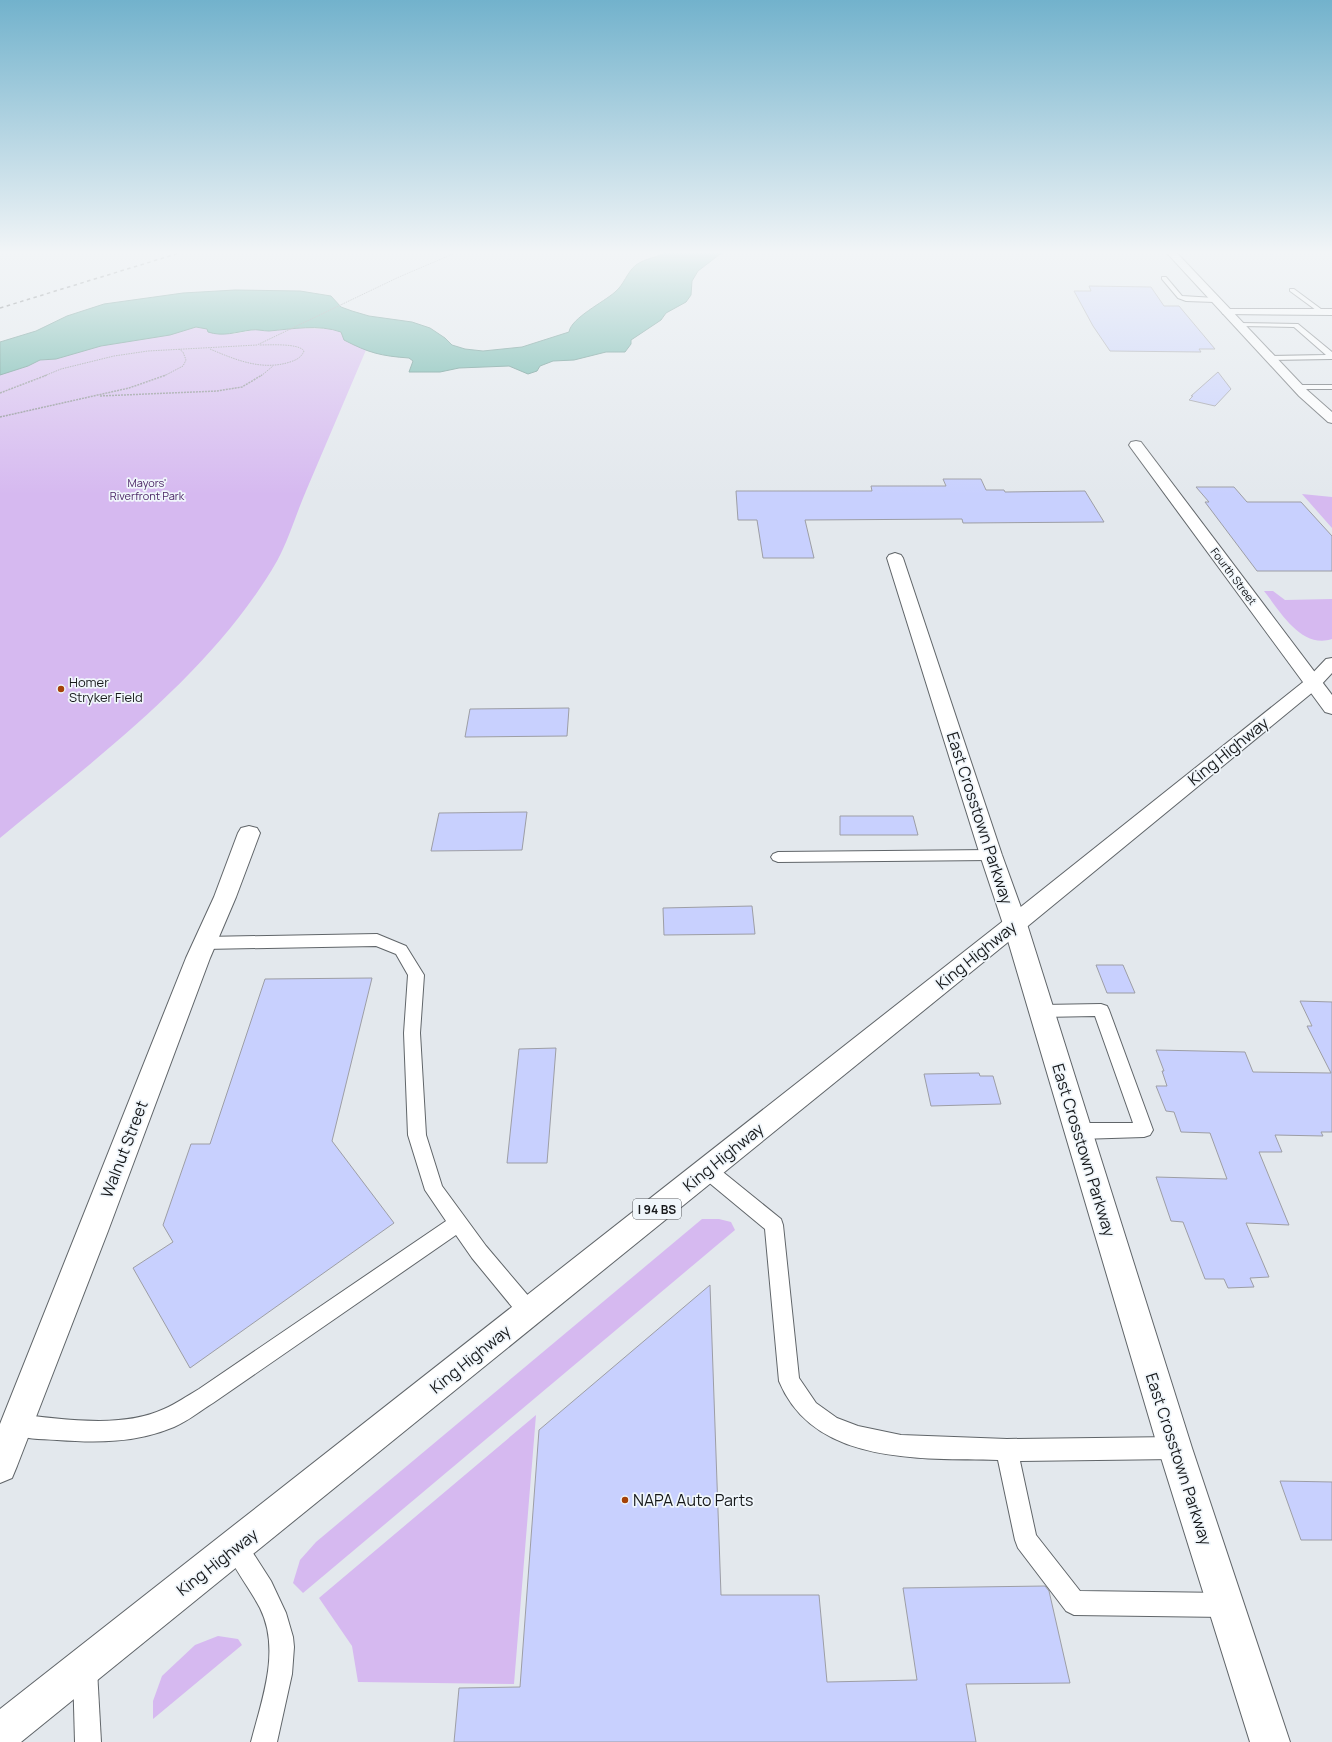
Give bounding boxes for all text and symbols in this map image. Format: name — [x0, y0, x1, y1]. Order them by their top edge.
park label: Mayors' Riverfront Park — [110, 475, 185, 503]
street label: Fourth Street — [1208, 544, 1260, 608]
place label: Homer Stryker Field — [69, 673, 143, 706]
marker: Homer Stryker Field — [56, 684, 66, 694]
street label: King Highway — [1183, 711, 1273, 790]
street label: East Crosstown Parkway — [942, 729, 1018, 908]
street label: King Highway — [931, 915, 1021, 994]
street label: East Crosstown Parkway — [1047, 1061, 1121, 1240]
street label: Walnut Street — [95, 1097, 153, 1201]
street label: King Highway — [678, 1117, 768, 1196]
road number: I 94 BS — [633, 1199, 681, 1219]
street label: King Highway — [425, 1319, 515, 1398]
street label: East Crosstown Parkway — [1141, 1370, 1217, 1549]
place label: NAPA Auto Parts — [633, 1489, 753, 1511]
marker: NAPA Auto Parts — [620, 1495, 630, 1505]
street label: King Highway — [172, 1523, 263, 1601]

